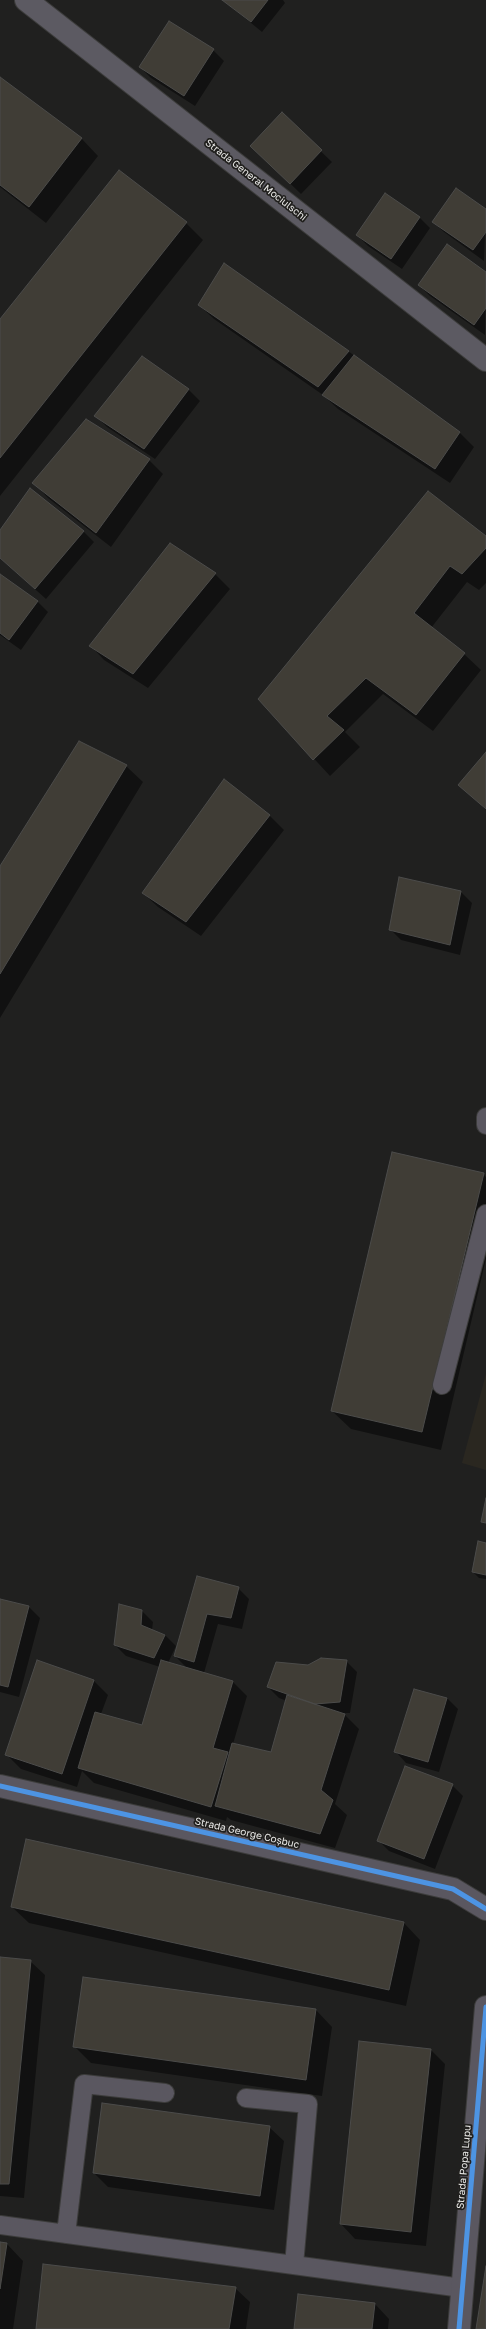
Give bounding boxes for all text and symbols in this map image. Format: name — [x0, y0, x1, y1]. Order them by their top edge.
street label: Strada General Mociulschi — [203, 137, 309, 223]
street label: Strada George Coșbuc — [194, 1815, 300, 1851]
street label: Strada Popa Lupu — [454, 2124, 474, 2210]

